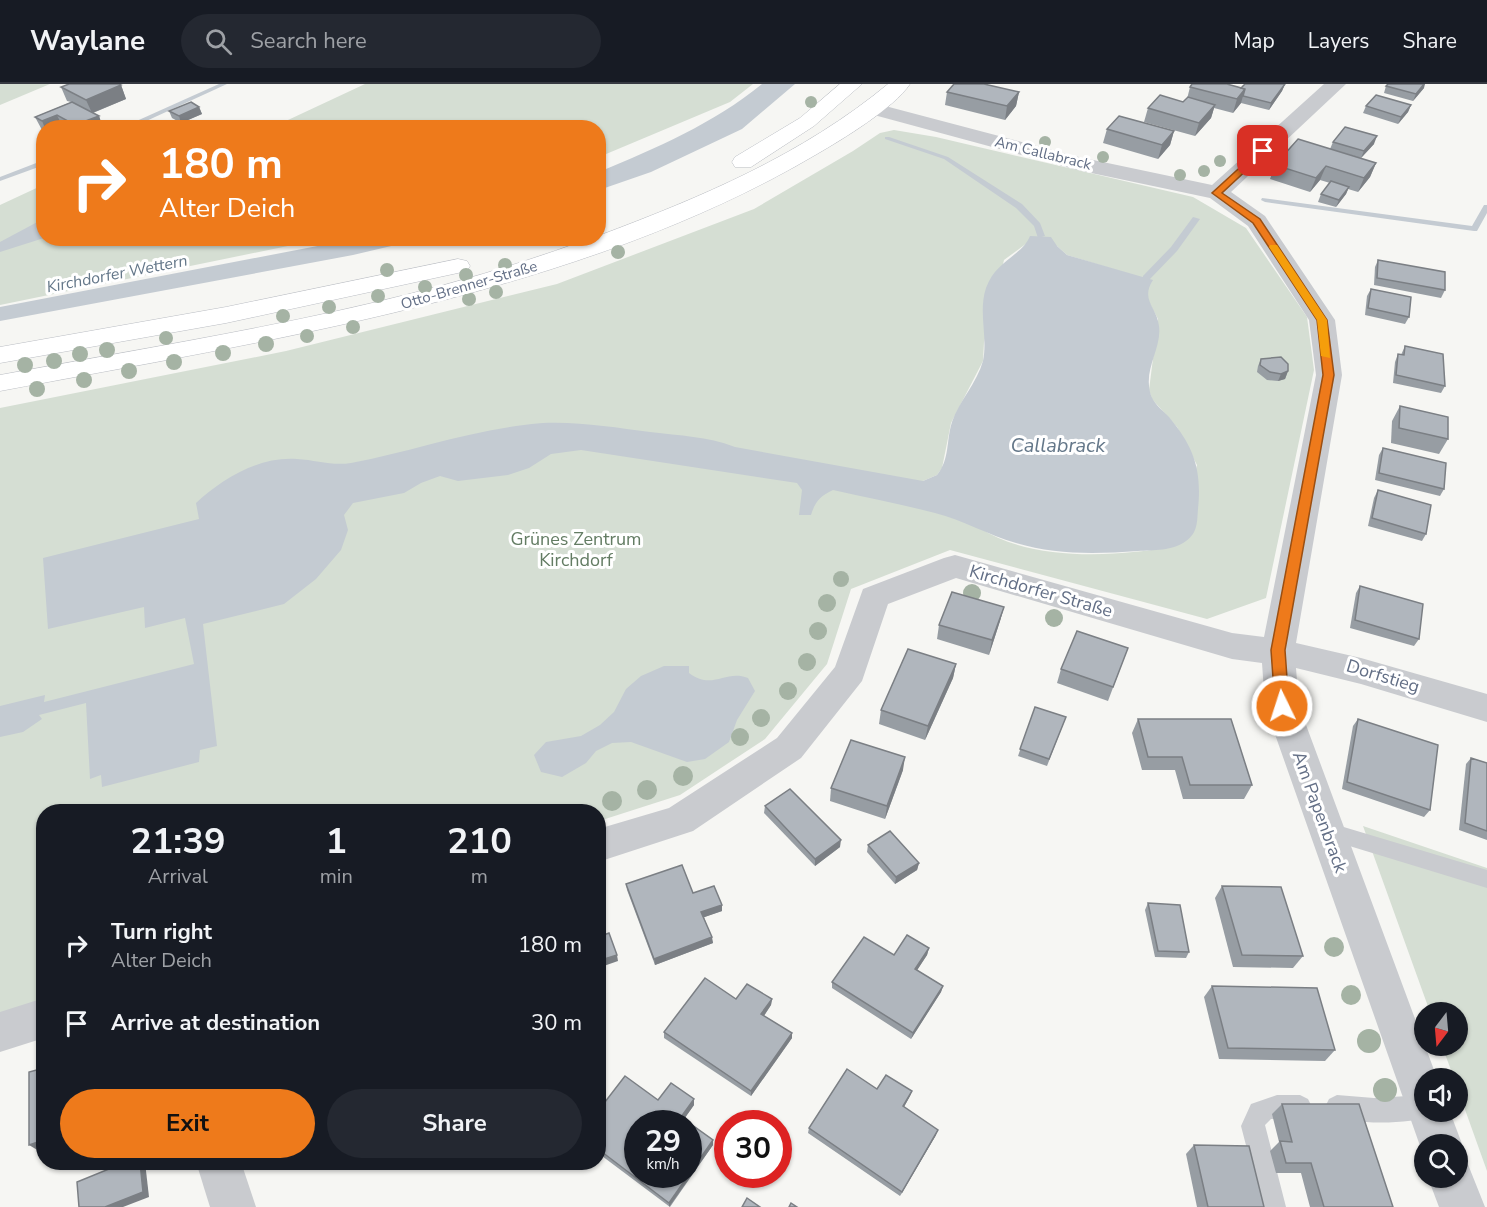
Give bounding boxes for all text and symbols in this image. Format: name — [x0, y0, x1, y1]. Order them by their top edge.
search box — [181, 14, 601, 68]
text: Waylane — [30, 22, 145, 60]
icon: search — [202, 25, 235, 58]
text: Search here — [250, 26, 367, 56]
text: Map — [1233, 27, 1275, 55]
text: Layers — [1308, 27, 1369, 55]
text: Share — [1402, 27, 1457, 55]
pin — [1237, 125, 1288, 176]
street label: Am Callabrack — [993, 131, 1094, 175]
icon: arrive — [1246, 134, 1279, 167]
text: 180 m — [159, 136, 283, 193]
icon: right — [60, 144, 138, 222]
text: Alter Deich — [159, 190, 295, 227]
water label: Kirchdorfer Wettern — [45, 250, 189, 298]
street label: Otto-Brenner-Straße — [398, 256, 540, 314]
water label: Callabrack — [1011, 432, 1106, 459]
park label: Grünes Zentrum Kirchdorf — [510, 527, 642, 572]
street label: Kirchdorfer Straße — [967, 559, 1115, 623]
street label: Dorfstieg — [1343, 654, 1423, 698]
position arrow — [1250, 674, 1314, 738]
street label: Am Papenbrack — [1287, 748, 1353, 877]
text: 21:39 — [130, 817, 226, 866]
text: 1 — [325, 817, 347, 866]
text: 210 — [447, 817, 512, 866]
text: Arrival — [148, 863, 208, 890]
text: min — [320, 863, 353, 890]
text: m — [471, 863, 488, 890]
text: Turn right — [111, 917, 212, 947]
icon: right — [60, 929, 93, 962]
text: 180 m — [518, 930, 582, 960]
text: Alter Deich — [111, 947, 212, 974]
north arrow — [1414, 1002, 1468, 1056]
map controls — [1414, 1002, 1468, 1188]
icon: arrive — [60, 1007, 93, 1040]
text: Arrive at destination — [111, 1008, 320, 1038]
text: 30 m — [531, 1008, 582, 1038]
button: sound — [1414, 1068, 1468, 1122]
button: Exit — [60, 1089, 315, 1158]
button: Share — [327, 1089, 582, 1158]
speed limit sign: 30 — [714, 1110, 792, 1188]
text: 29 — [645, 1121, 681, 1162]
button: search — [1414, 1134, 1468, 1188]
text: km/h — [646, 1154, 680, 1174]

